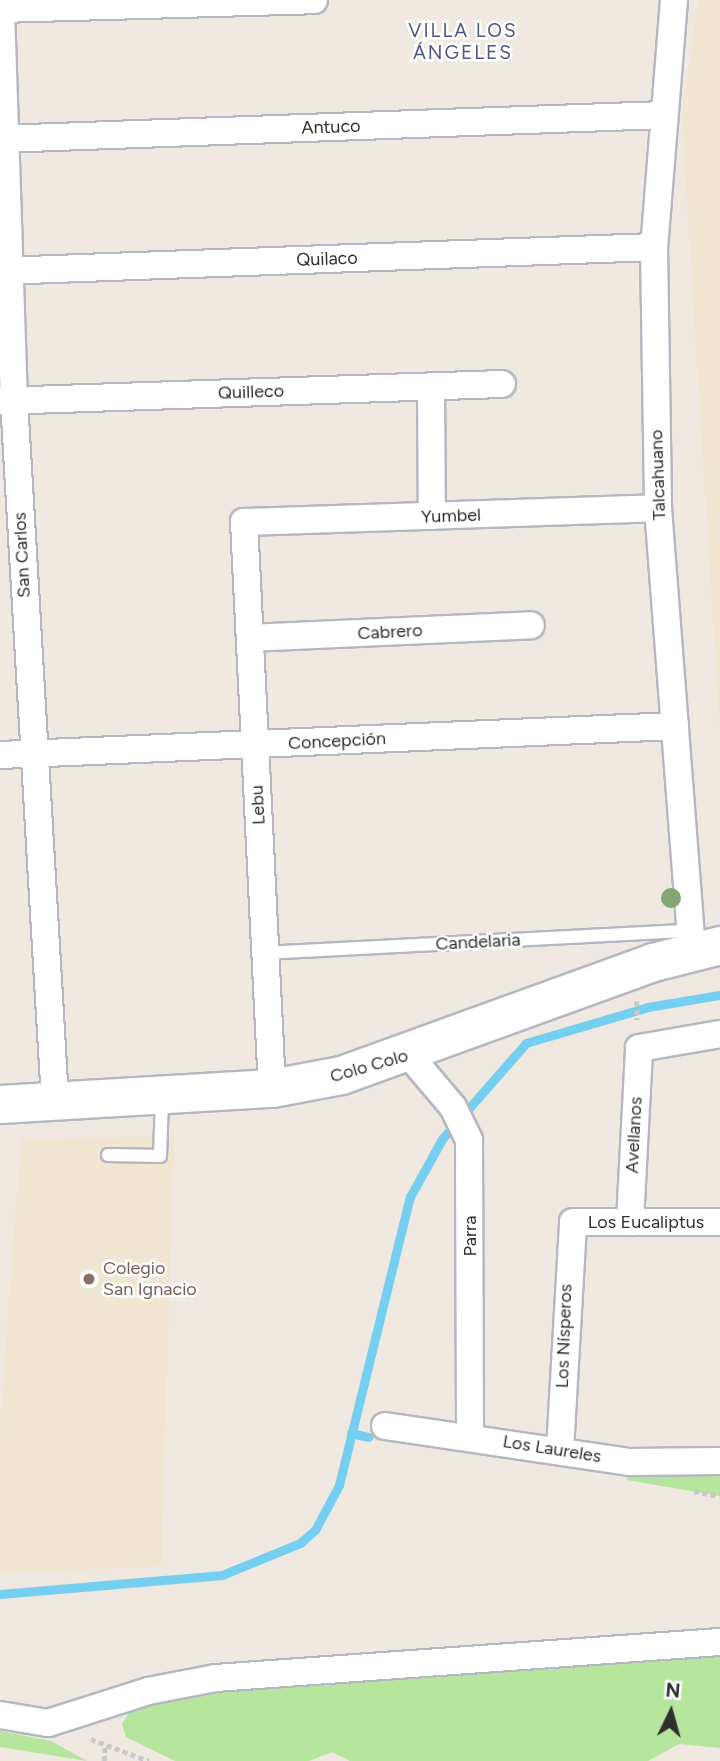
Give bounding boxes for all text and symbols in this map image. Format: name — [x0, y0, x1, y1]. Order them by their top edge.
district label: VILLA LOS ÁNGELES — [409, 20, 517, 64]
street label: Antuco — [301, 115, 361, 139]
street label: Quilaco — [296, 247, 358, 271]
street label: Quilleco — [218, 380, 284, 404]
street label: Talcahuano — [646, 429, 670, 521]
street label: Yumbel — [421, 504, 481, 528]
street label: San Carlos — [9, 512, 35, 598]
street label: Cabrero — [357, 620, 423, 644]
street label: Concepción — [287, 728, 387, 754]
street label: Lebu — [246, 785, 270, 825]
street label: Candelaria — [435, 929, 521, 955]
street label: Colo Colo — [328, 1045, 410, 1087]
street label: Avellanos — [621, 1096, 647, 1174]
street label: Los Eucaliptus — [588, 1211, 704, 1233]
street label: Parra — [459, 1216, 481, 1256]
place label: Colegio San Ignacio — [103, 1258, 197, 1300]
marker: Colegio San Ignacio — [81, 1271, 97, 1287]
street label: Los Nísperos — [551, 1283, 577, 1389]
street label: Los Laureles — [501, 1431, 603, 1467]
north arrow — [636, 1677, 706, 1747]
text: N — [665, 1678, 681, 1703]

